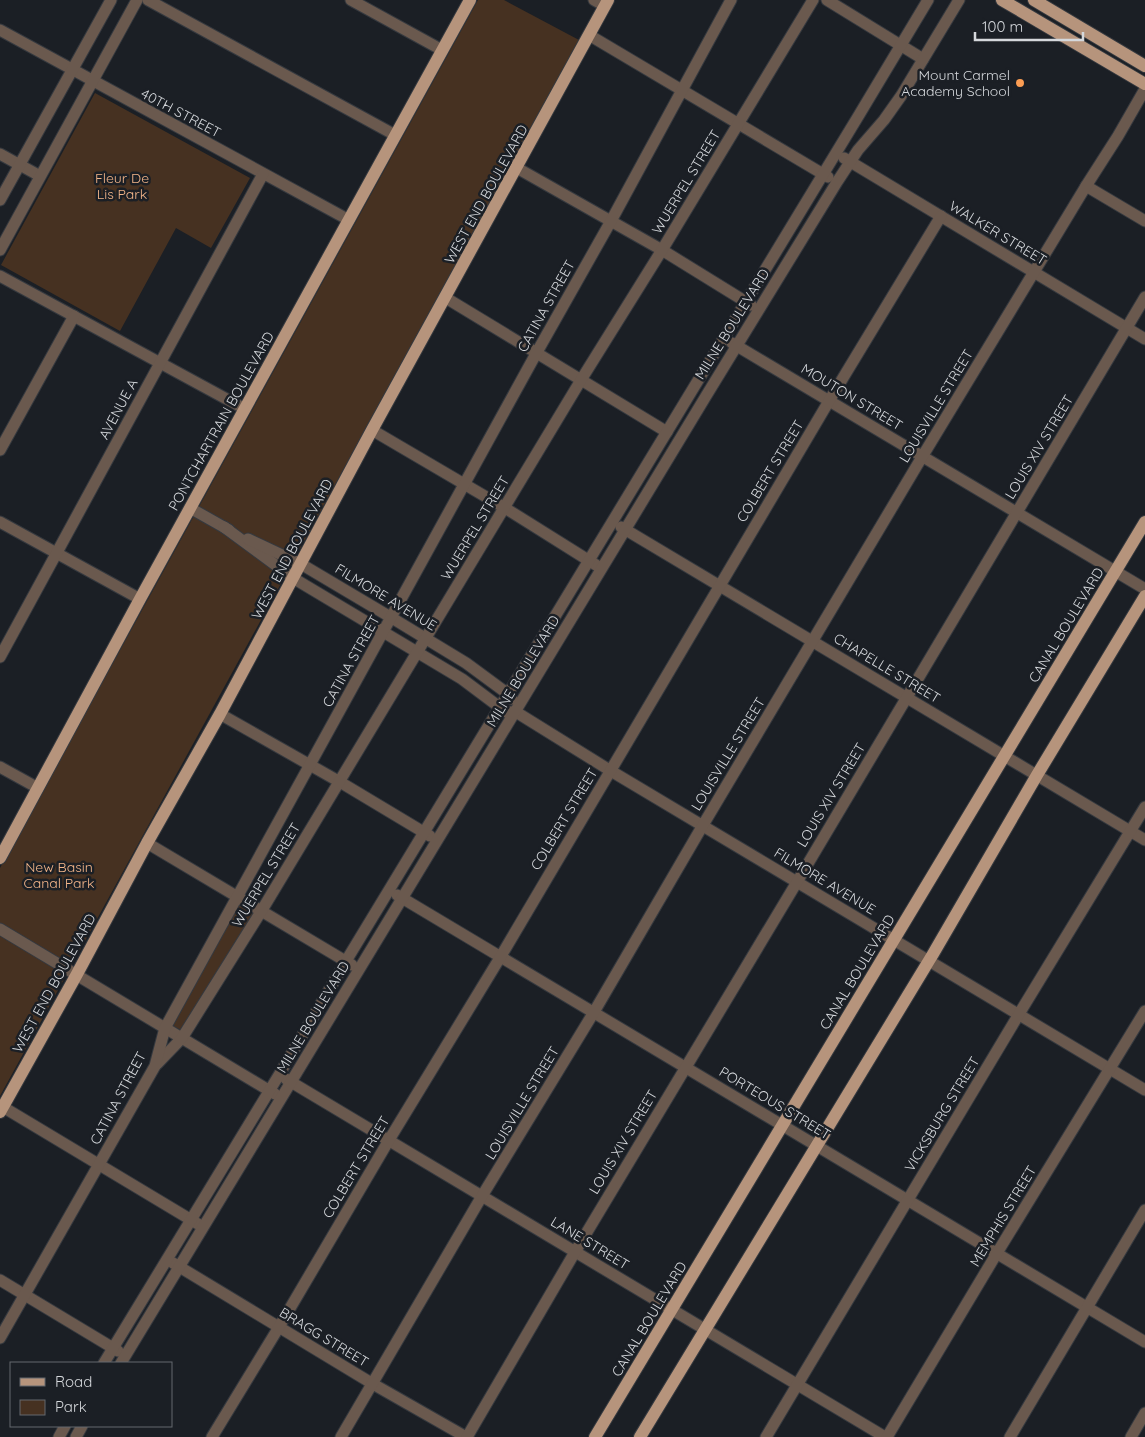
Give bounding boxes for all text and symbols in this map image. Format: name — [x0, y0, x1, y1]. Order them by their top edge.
scale bar — [975, 10, 1082, 42]
text: 100 m — [982, 17, 1023, 36]
place label: Mount Carmel Academy School — [901, 66, 1010, 100]
marker: Mount Carmel Academy School — [1014, 77, 1026, 89]
street label: 40TH STREET — [138, 84, 224, 142]
street label: WEST END BOULEVARD — [440, 121, 532, 267]
street label: WUERPEL STREET — [648, 127, 724, 237]
park label: Fleur De Lis Park — [95, 169, 149, 203]
street label: WALKER STREET — [946, 197, 1050, 269]
street label: CATINA STREET — [513, 257, 579, 355]
street label: MILNE BOULEVARD — [691, 265, 773, 383]
street label: PONTCHARTRAIN BOULEVARD — [164, 328, 278, 514]
street label: LOUISVILLE STREET — [895, 346, 977, 466]
street label: MOUTON STREET — [798, 360, 906, 434]
street label: AVENUE A — [95, 376, 141, 442]
street label: LOUIS XIV STREET — [1001, 392, 1077, 502]
street label: COLBERT STREET — [732, 417, 808, 525]
street label: WUERPEL STREET — [437, 473, 513, 583]
street label: WEST END BOULEVARD — [247, 476, 337, 622]
street label: FILMORE AVENUE — [332, 560, 440, 634]
street label: CANAL BOULEVARD — [1024, 564, 1108, 686]
street label: CATINA STREET — [318, 612, 384, 710]
street label: MILNE BOULEVARD — [483, 612, 563, 730]
street label: CHAPELLE STREET — [830, 629, 944, 707]
street label: LOUISVILLE STREET — [687, 694, 769, 814]
street label: LOUIS XIV STREET — [793, 740, 869, 850]
street label: COLBERT STREET — [526, 765, 602, 873]
street label: WUERPEL STREET — [228, 820, 304, 930]
street label: FILMORE AVENUE — [771, 844, 879, 918]
park label: New Basin Canal Park — [24, 858, 94, 892]
street label: WEST END BOULEVARD — [8, 910, 100, 1056]
street label: CANAL BOULEVARD — [815, 911, 899, 1033]
street label: MILNE BOULEVARD — [273, 958, 353, 1076]
street label: LOUISVILLE STREET — [481, 1043, 563, 1163]
street label: CATINA STREET — [86, 1048, 150, 1148]
street label: VICKSBURG STREET — [901, 1053, 983, 1175]
street label: PORTEOUS STREET — [716, 1063, 834, 1143]
street label: LOUIS XIV STREET — [585, 1087, 661, 1197]
street label: COLBERT STREET — [318, 1113, 394, 1221]
street label: MEMPHIS STREET — [966, 1162, 1040, 1270]
street label: LANE STREET — [547, 1212, 633, 1274]
street label: CANAL BOULEVARD — [607, 1258, 691, 1380]
street label: BRAGG STREET — [276, 1303, 372, 1371]
legend — [10, 1362, 172, 1427]
text: Road — [55, 1372, 92, 1391]
text: Park — [55, 1397, 87, 1416]

